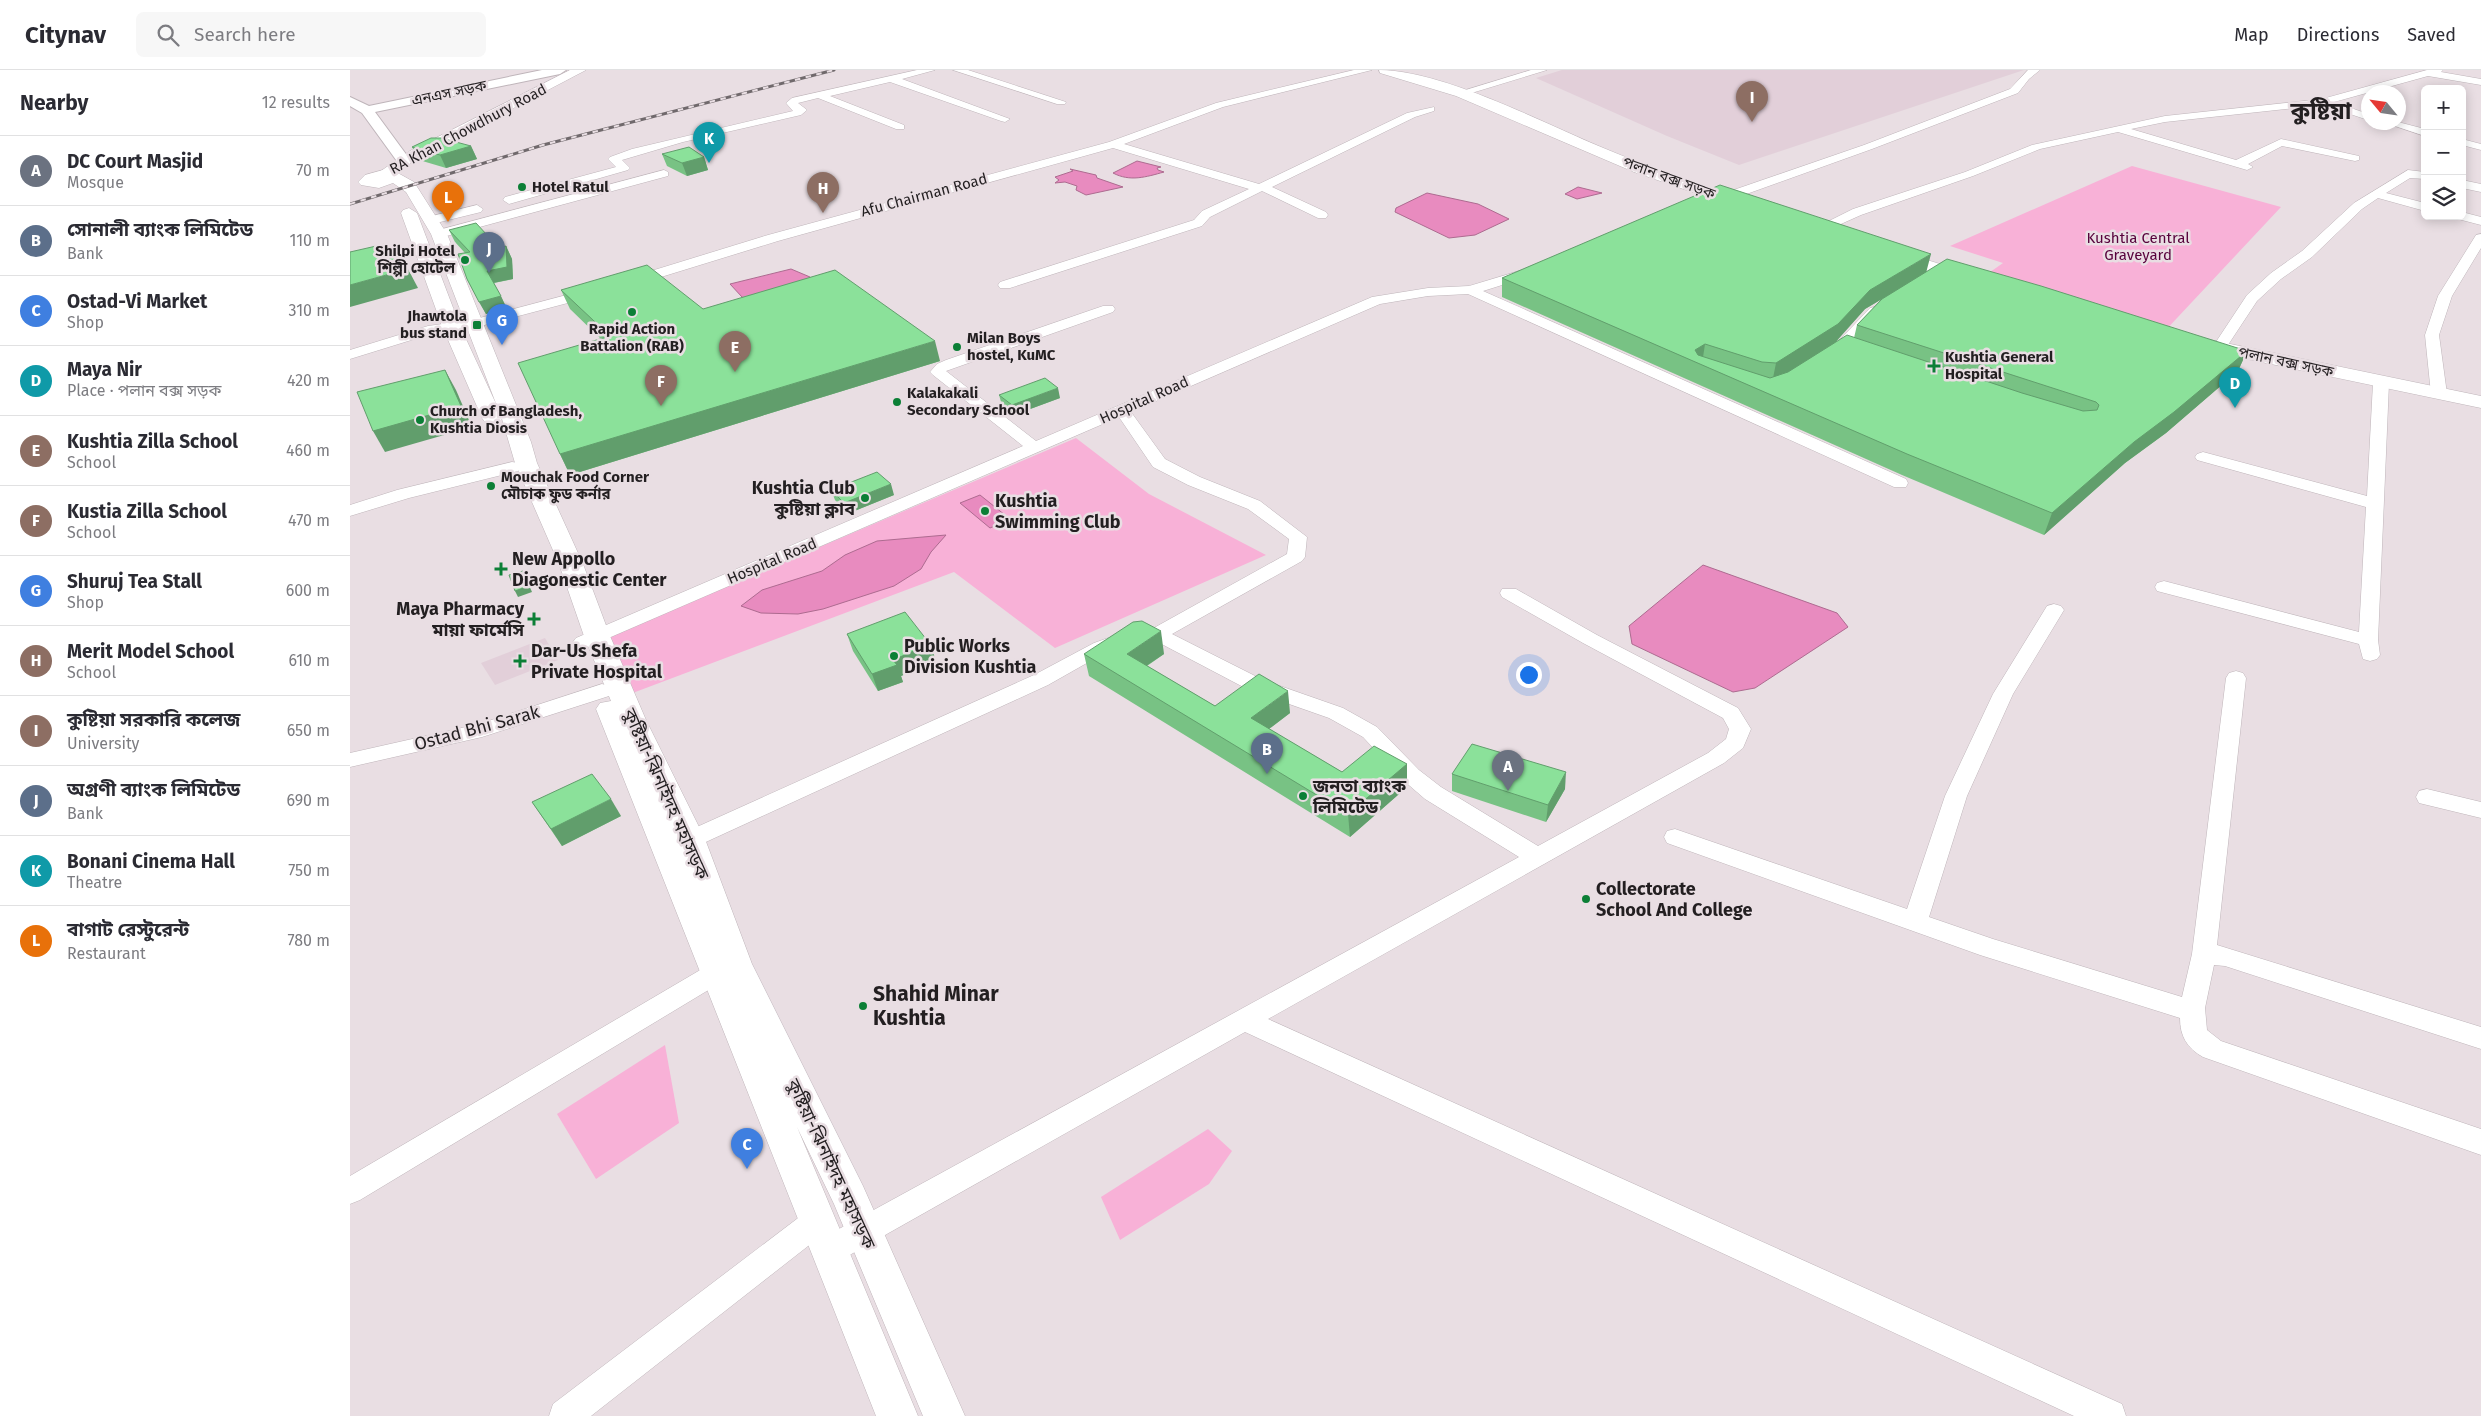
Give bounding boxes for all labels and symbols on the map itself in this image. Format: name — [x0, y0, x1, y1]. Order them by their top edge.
street label: এনএস সড়ক — [410, 76, 489, 110]
street label: RA Khan Chowdhury Road — [387, 80, 549, 178]
pin: I — [1736, 81, 1768, 122]
north arrow — [2361, 85, 2406, 130]
district label: কুষ্টিয়া — [2289, 97, 2353, 125]
pin: K — [693, 122, 725, 163]
street label: পলান বক্স সড়ক — [1620, 153, 1719, 203]
street label: Afu Chairman Road — [859, 169, 989, 221]
pin: H — [807, 172, 839, 213]
place label: Hotel Ratul — [532, 178, 609, 196]
pin: L — [432, 181, 464, 222]
marker: Hotel Ratul — [516, 181, 528, 193]
park label: Kushtia Central Graveyard — [2086, 229, 2190, 264]
pin: J — [473, 232, 505, 273]
place label: Shilpi Hotel শিল্পী হোটেল — [375, 242, 456, 278]
marker: Shilpi Hotel শিল্পী হোটেল — [459, 254, 471, 266]
pin: G — [486, 304, 518, 345]
marker: Rapid Action Battalion (RAB) — [626, 306, 638, 318]
place label: Jhawtola bus stand — [400, 307, 467, 342]
marker: Jhawtola bus stand — [471, 319, 483, 331]
place label: Rapid Action Battalion (RAB) — [580, 320, 684, 355]
place label: Milan Boys hostel, KuMC — [967, 329, 1056, 364]
pin: E — [719, 331, 751, 372]
marker: Milan Boys hostel, KuMC — [951, 341, 963, 353]
street label: পলান বক্স সড়ক — [2237, 343, 2336, 381]
place label: Kushtia General Hospital — [1945, 348, 2054, 383]
marker: Kushtia General Hospital — [1927, 359, 1941, 373]
pin: F — [645, 365, 677, 406]
pin: D — [2219, 367, 2251, 408]
street label: Hospital Road — [1097, 372, 1191, 428]
place label: Kalakakali Secondary School — [907, 384, 1030, 419]
marker: Kalakakali Secondary School — [891, 396, 903, 408]
place label: Church of Bangladesh, Kushtia Diosis — [430, 402, 583, 437]
marker: Church of Bangladesh, Kushtia Diosis — [414, 414, 426, 426]
place label: Mouchak Food Corner মৌচাক ফুড কর্নার — [501, 468, 650, 504]
place label: Kushtia Club কুষ্টিয়া ক্লাব — [752, 477, 856, 520]
marker: Mouchak Food Corner মৌচাক ফুড কর্নার — [485, 480, 497, 492]
place label: Kushtia Swimming Club — [995, 490, 1121, 533]
marker: Kushtia Club কুষ্টিয়া ক্লাব — [859, 492, 871, 504]
marker: Kushtia Swimming Club — [979, 505, 991, 517]
street label: Hospital Road — [725, 534, 819, 588]
place label: New Appollo Diagonestic Center — [512, 548, 667, 591]
marker: New Appollo Diagonestic Center — [494, 562, 508, 576]
place label: Maya Pharmacy মায়া ফার্মেসি — [396, 598, 525, 641]
marker: Maya Pharmacy মায়া ফার্মেসি — [528, 613, 540, 625]
place label: Public Works Division Kushtia — [904, 635, 1037, 678]
place label: Dar-Us Shefa Private Hospital — [531, 640, 663, 683]
marker: Public Works Division Kushtia — [888, 650, 900, 662]
marker: Dar-Us Shefa Private Hospital — [513, 654, 527, 668]
your location — [1516, 662, 1542, 688]
street label: Ostad Bhi Sarak — [412, 701, 543, 755]
street label: কুষ্টিয়া-ঝিনাইদহ মহাসড়ক — [618, 704, 714, 883]
pin: B — [1251, 733, 1283, 774]
pin: A — [1492, 750, 1524, 791]
place label: জনতা ব্যাংক লিমিটেড — [1312, 775, 1407, 818]
marker: জনতা ব্যাংক লিমিটেড — [1297, 790, 1309, 802]
place label: Collectorate School And College — [1596, 878, 1753, 921]
marker: Collectorate School And College — [1580, 893, 1592, 905]
place label: Shahid Minar Kushtia — [873, 981, 999, 1031]
marker: Shahid Minar Kushtia — [857, 1000, 869, 1012]
street label: কুষ্টিয়া-ঝিনাইদহ মহাসড়ক — [782, 1075, 880, 1253]
pin: C — [731, 1128, 763, 1169]

